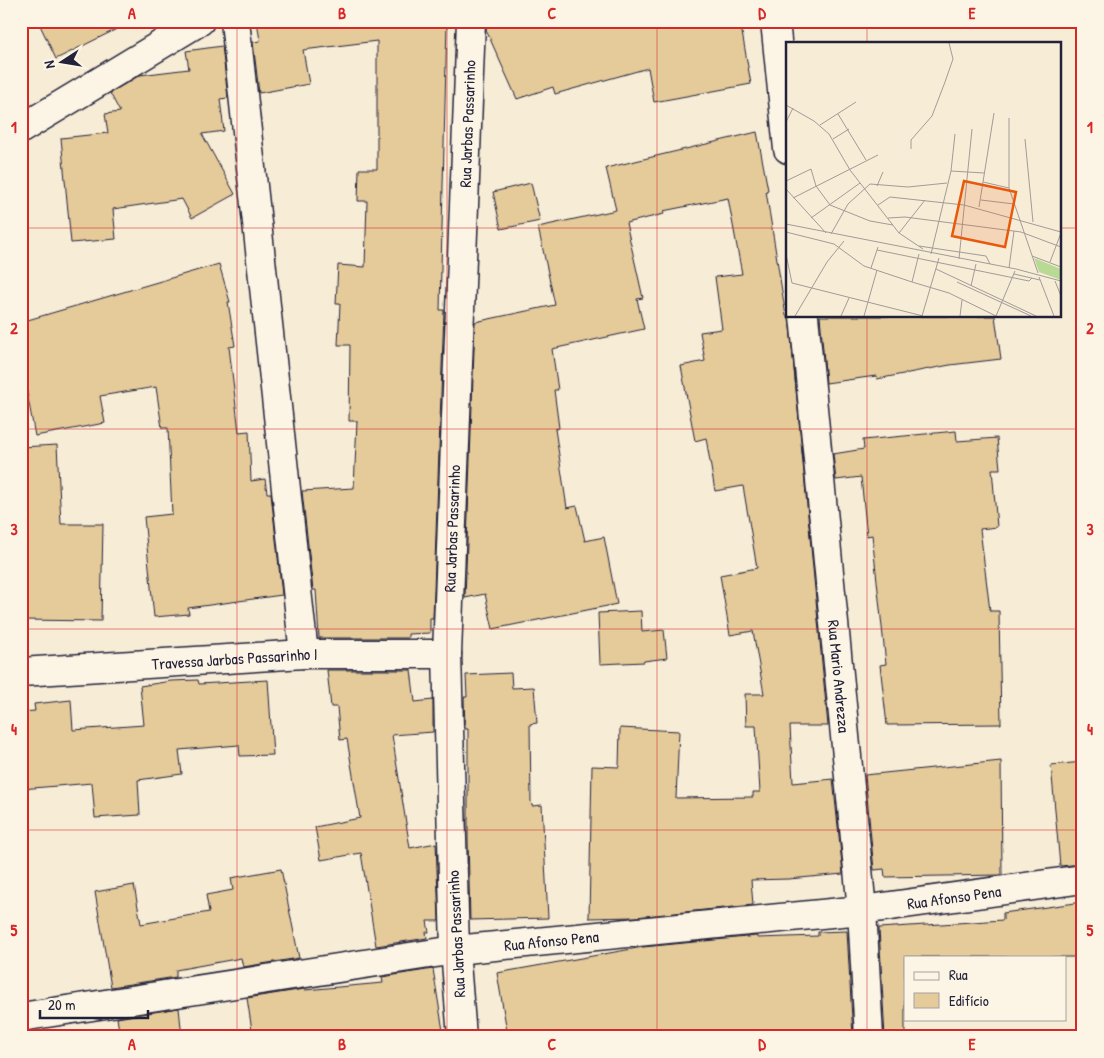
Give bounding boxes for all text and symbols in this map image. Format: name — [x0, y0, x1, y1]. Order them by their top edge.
text: A — [128, 2, 136, 24]
text: B — [338, 2, 346, 24]
text: C — [548, 2, 557, 24]
text: D — [758, 2, 766, 24]
text: E — [968, 2, 976, 24]
north arrow — [38, 38, 88, 88]
inset map — [786, 42, 1062, 318]
text: N — [39, 59, 59, 70]
street label: Rua Jarbas Passarinho — [454, 59, 481, 188]
text: 1 — [11, 116, 17, 138]
text: 1 — [1087, 116, 1093, 138]
text: 2 — [10, 317, 18, 339]
text: 2 — [1086, 317, 1094, 339]
street label: Rua Jarbas Passarinho — [438, 464, 465, 593]
text: 3 — [10, 518, 18, 540]
text: 3 — [1086, 518, 1094, 540]
street label: Rua Mario Andrezza — [823, 619, 856, 734]
street label: Travessa Jarbas Passarinho I — [151, 643, 318, 675]
text: 4 — [11, 718, 17, 740]
text: 4 — [1087, 718, 1093, 740]
street label: Rua Jarbas Passarinho — [442, 869, 470, 998]
street label: Rua Afonso Pena — [906, 880, 1002, 915]
text: 5 — [11, 919, 18, 941]
text: 5 — [1087, 919, 1094, 941]
street label: Rua Afonso Pena — [503, 925, 600, 956]
legend — [904, 956, 1066, 1020]
text: Rua — [949, 964, 968, 985]
scale bar — [40, 988, 148, 1020]
text: Edifício — [949, 990, 989, 1011]
text: 20 m — [48, 994, 75, 1015]
text: A — [128, 1033, 136, 1055]
text: B — [338, 1033, 346, 1055]
text: C — [548, 1033, 557, 1055]
text: D — [758, 1033, 766, 1055]
text: E — [968, 1033, 976, 1055]

